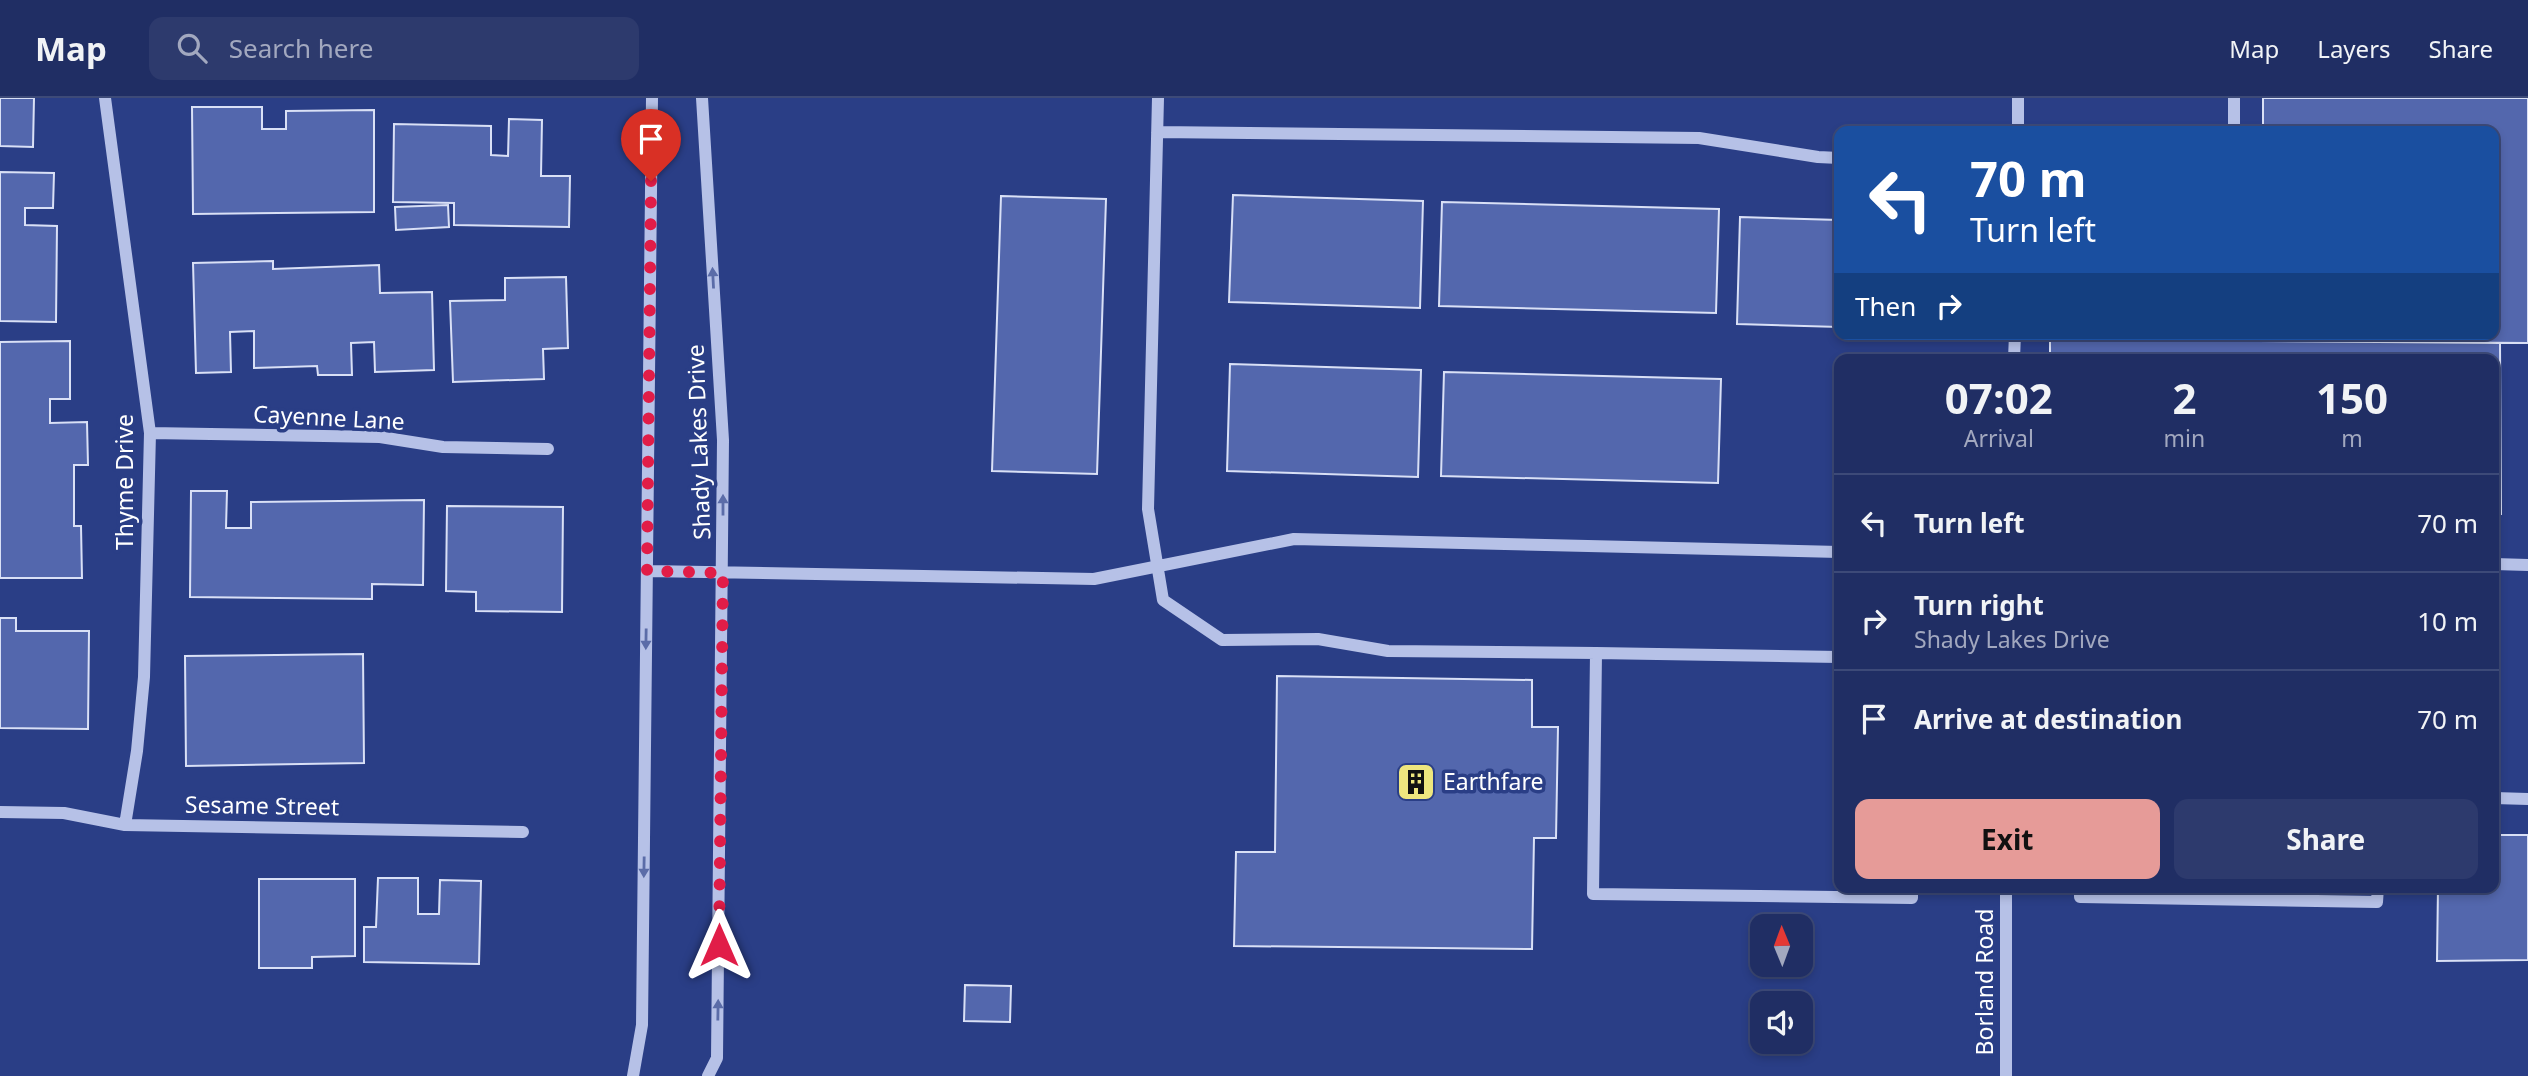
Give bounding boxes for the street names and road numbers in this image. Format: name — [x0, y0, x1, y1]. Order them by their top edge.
street label: Shady Lakes Drive — [679, 344, 717, 540]
street label: Cayenne Lane — [252, 397, 406, 437]
street label: Thyme Drive — [108, 414, 140, 550]
street label: Sesame Street — [185, 788, 339, 822]
street label: Borland Road — [1968, 909, 2000, 1055]

